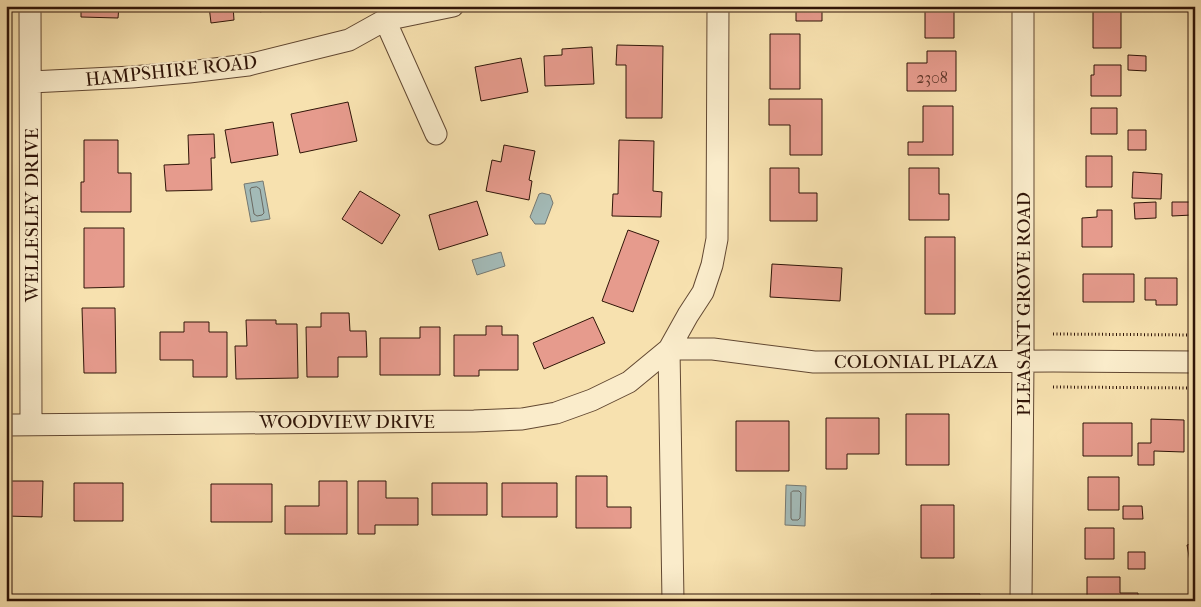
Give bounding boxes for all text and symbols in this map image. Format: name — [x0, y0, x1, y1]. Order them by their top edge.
street label: HAMPSHIRE ROAD — [84, 51, 258, 91]
house number: 2308 — [916, 68, 948, 87]
street label: WELLESLEY DRIVE — [21, 128, 43, 303]
street label: PLEASANT GROVE ROAD — [1013, 192, 1035, 416]
street label: COLONIAL PLAZA — [834, 351, 999, 373]
street label: WOODVIEW DRIVE — [258, 411, 435, 433]

